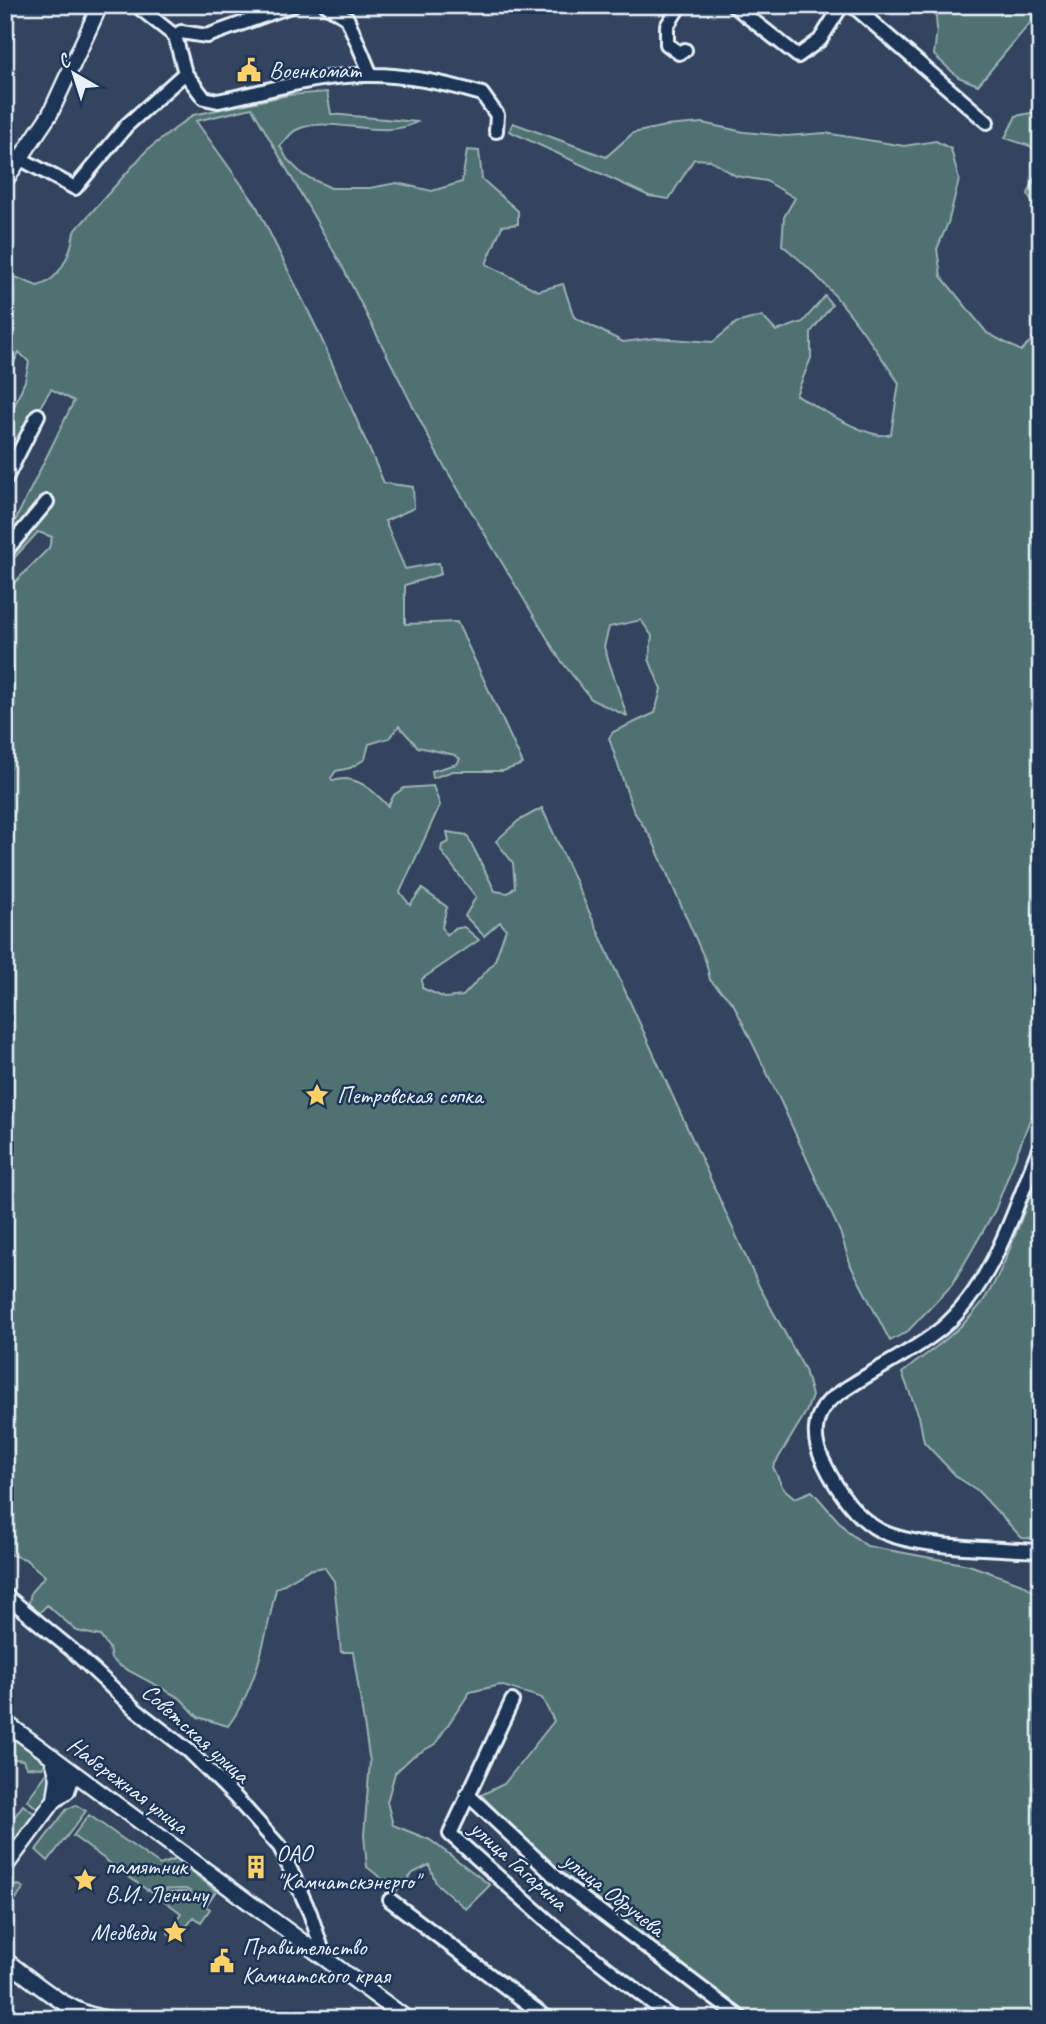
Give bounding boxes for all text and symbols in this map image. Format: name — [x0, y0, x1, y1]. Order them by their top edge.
north arrow — [38, 38, 108, 108]
text: С — [53, 48, 77, 74]
place label: Военкомат — [269, 55, 362, 85]
public building icon: Военкомат — [235, 56, 263, 84]
place label: Петровская сопка — [337, 1080, 485, 1110]
place icon: Петровская сопка — [303, 1081, 331, 1109]
street label: Советская улица — [136, 1677, 257, 1790]
street label: Набережная улица — [61, 1730, 196, 1841]
street label: улица Гагарина — [462, 1812, 575, 1918]
place label: ОАО "Камчатскэнерго" — [276, 1838, 425, 1896]
street label: улица Обручева — [555, 1844, 673, 1944]
place label: памятник В.И. Ленину — [105, 1851, 210, 1909]
building icon: ОАО "Камчатскэнерго" — [242, 1853, 270, 1881]
place icon: памятник В.И. Ленину — [71, 1866, 99, 1894]
place label: Медведи — [91, 1917, 157, 1947]
place icon: Медведи — [161, 1918, 189, 1946]
place label: Правительство Камчатского края — [242, 1932, 392, 1990]
public building icon: Правительство Камчатского края — [208, 1947, 236, 1975]

